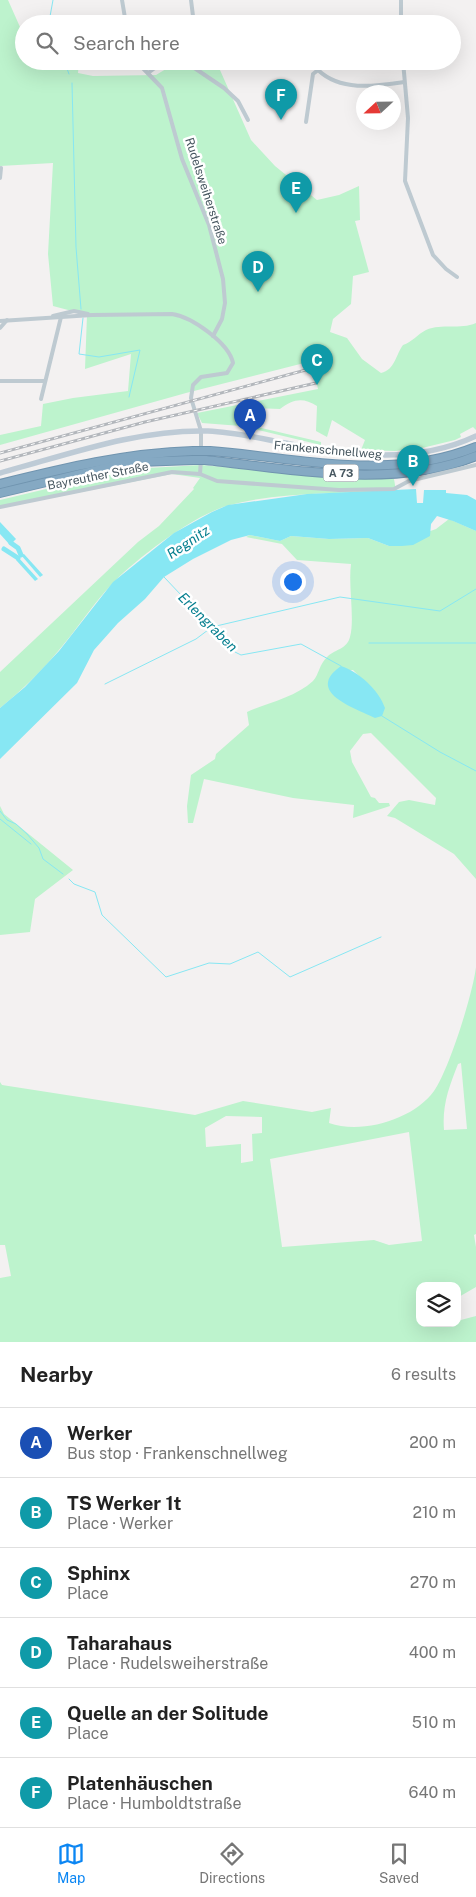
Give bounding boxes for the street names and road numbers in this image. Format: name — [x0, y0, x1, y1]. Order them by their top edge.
street label: Rudelsweiherstraße — [182, 136, 230, 246]
street label: Frankenschnellweg — [273, 438, 383, 462]
street label: Bayreuther Straße — [46, 459, 150, 493]
road number: A 73 — [324, 464, 358, 482]

